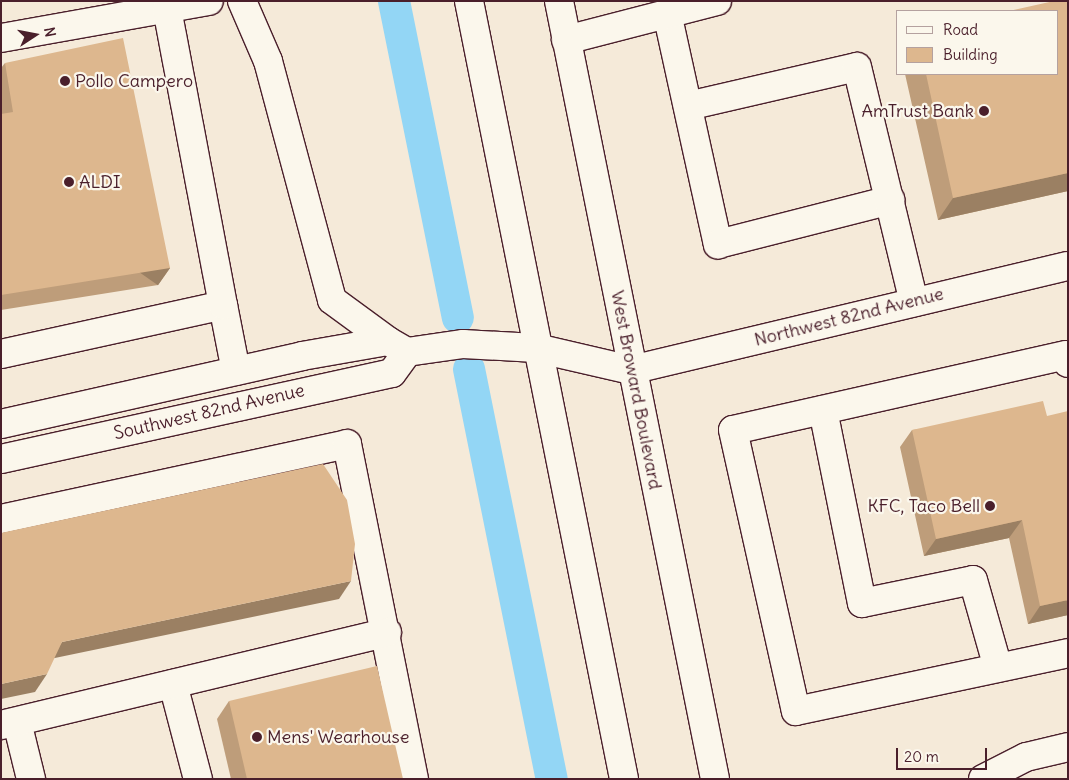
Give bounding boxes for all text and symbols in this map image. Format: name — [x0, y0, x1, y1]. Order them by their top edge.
north arrow — [10, 10, 60, 60]
legend — [896, 10, 1059, 75]
text: Road — [943, 20, 978, 39]
text: N — [40, 26, 59, 39]
text: Building — [943, 45, 998, 64]
place label: Pollo Campero — [75, 70, 193, 92]
marker: Pollo Campero — [59, 75, 71, 87]
place label: AmTrust Bank — [861, 100, 974, 122]
marker: AmTrust Bank — [978, 105, 990, 117]
place label: ALDI — [79, 171, 121, 193]
marker: ALDI — [63, 176, 75, 188]
street label: Northwest 82nd Avenue — [752, 283, 946, 351]
street label: West Broward Boulevard — [606, 289, 666, 491]
street label: Southwest 82nd Avenue — [111, 380, 307, 444]
place label: KFC, Taco Bell — [868, 495, 980, 517]
marker: KFC, Taco Bell — [984, 500, 996, 512]
place label: Mens' Wearhouse — [267, 726, 409, 748]
marker: Mens' Wearhouse — [251, 731, 263, 743]
scale bar — [899, 738, 990, 770]
text: 20 m — [904, 747, 939, 766]

